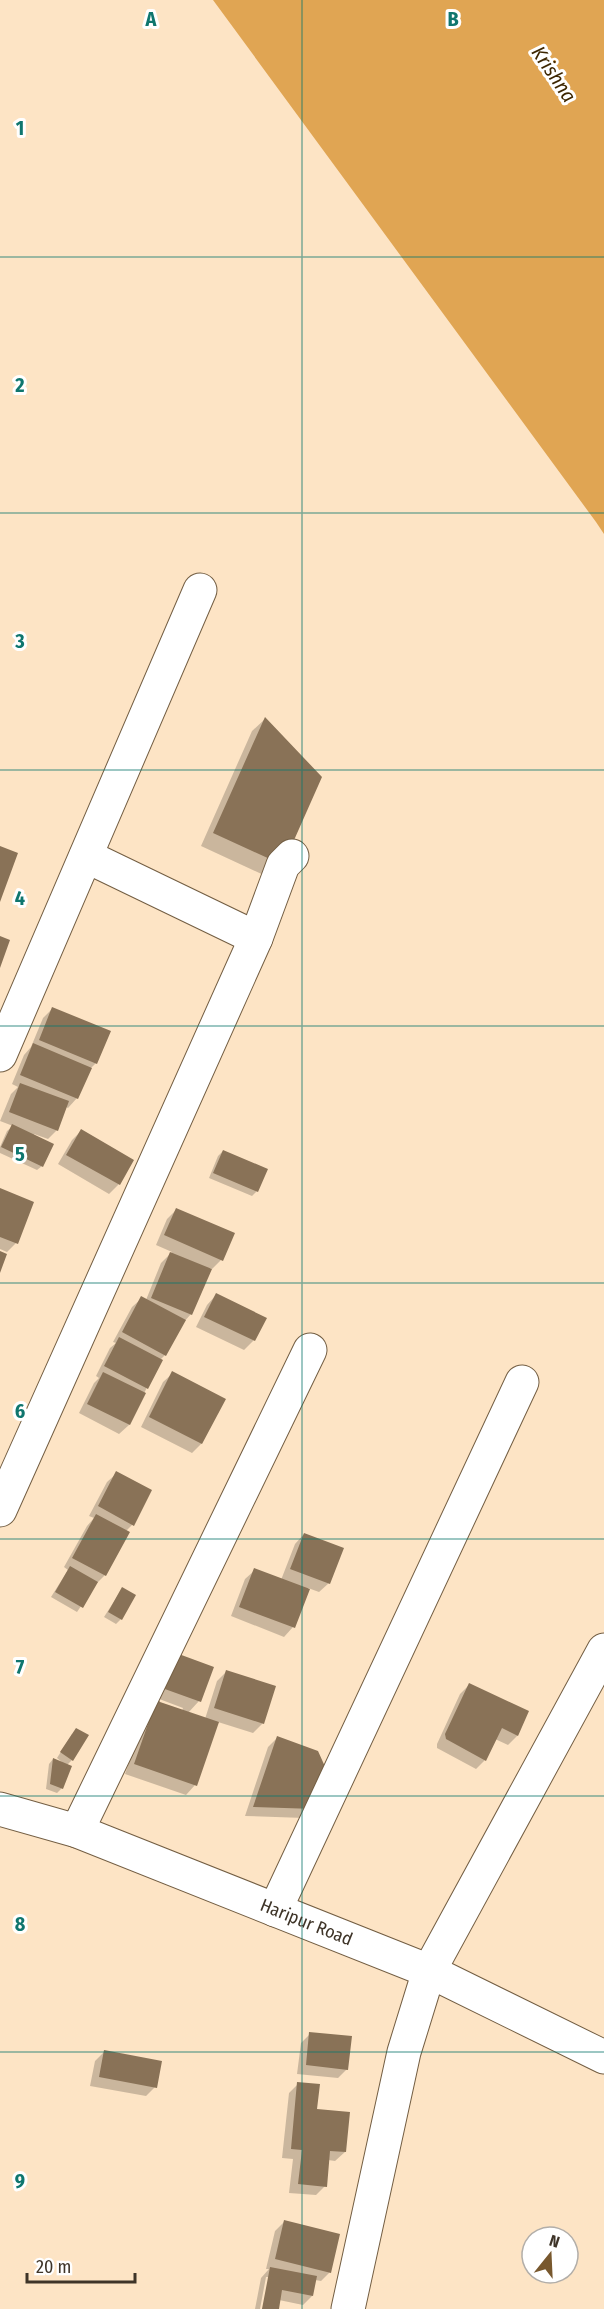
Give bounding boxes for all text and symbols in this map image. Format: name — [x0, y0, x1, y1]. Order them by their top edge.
text: A — [145, 7, 158, 31]
text: B — [447, 7, 459, 31]
water label: Krishna — [527, 41, 581, 107]
text: 1 — [16, 116, 24, 140]
text: 2 — [14, 373, 25, 397]
text: 3 — [14, 629, 25, 653]
text: 4 — [15, 886, 25, 910]
text: 5 — [15, 1142, 25, 1166]
text: 6 — [15, 1399, 25, 1423]
text: 7 — [16, 1655, 25, 1679]
street label: Haripur Road — [257, 1894, 356, 1950]
text: 8 — [15, 1912, 26, 1936]
text: 9 — [15, 2169, 25, 2193]
north arrow — [520, 2225, 580, 2285]
text: N — [547, 2231, 562, 2252]
scale bar — [27, 2246, 135, 2284]
text: 20 m — [36, 2256, 71, 2278]

